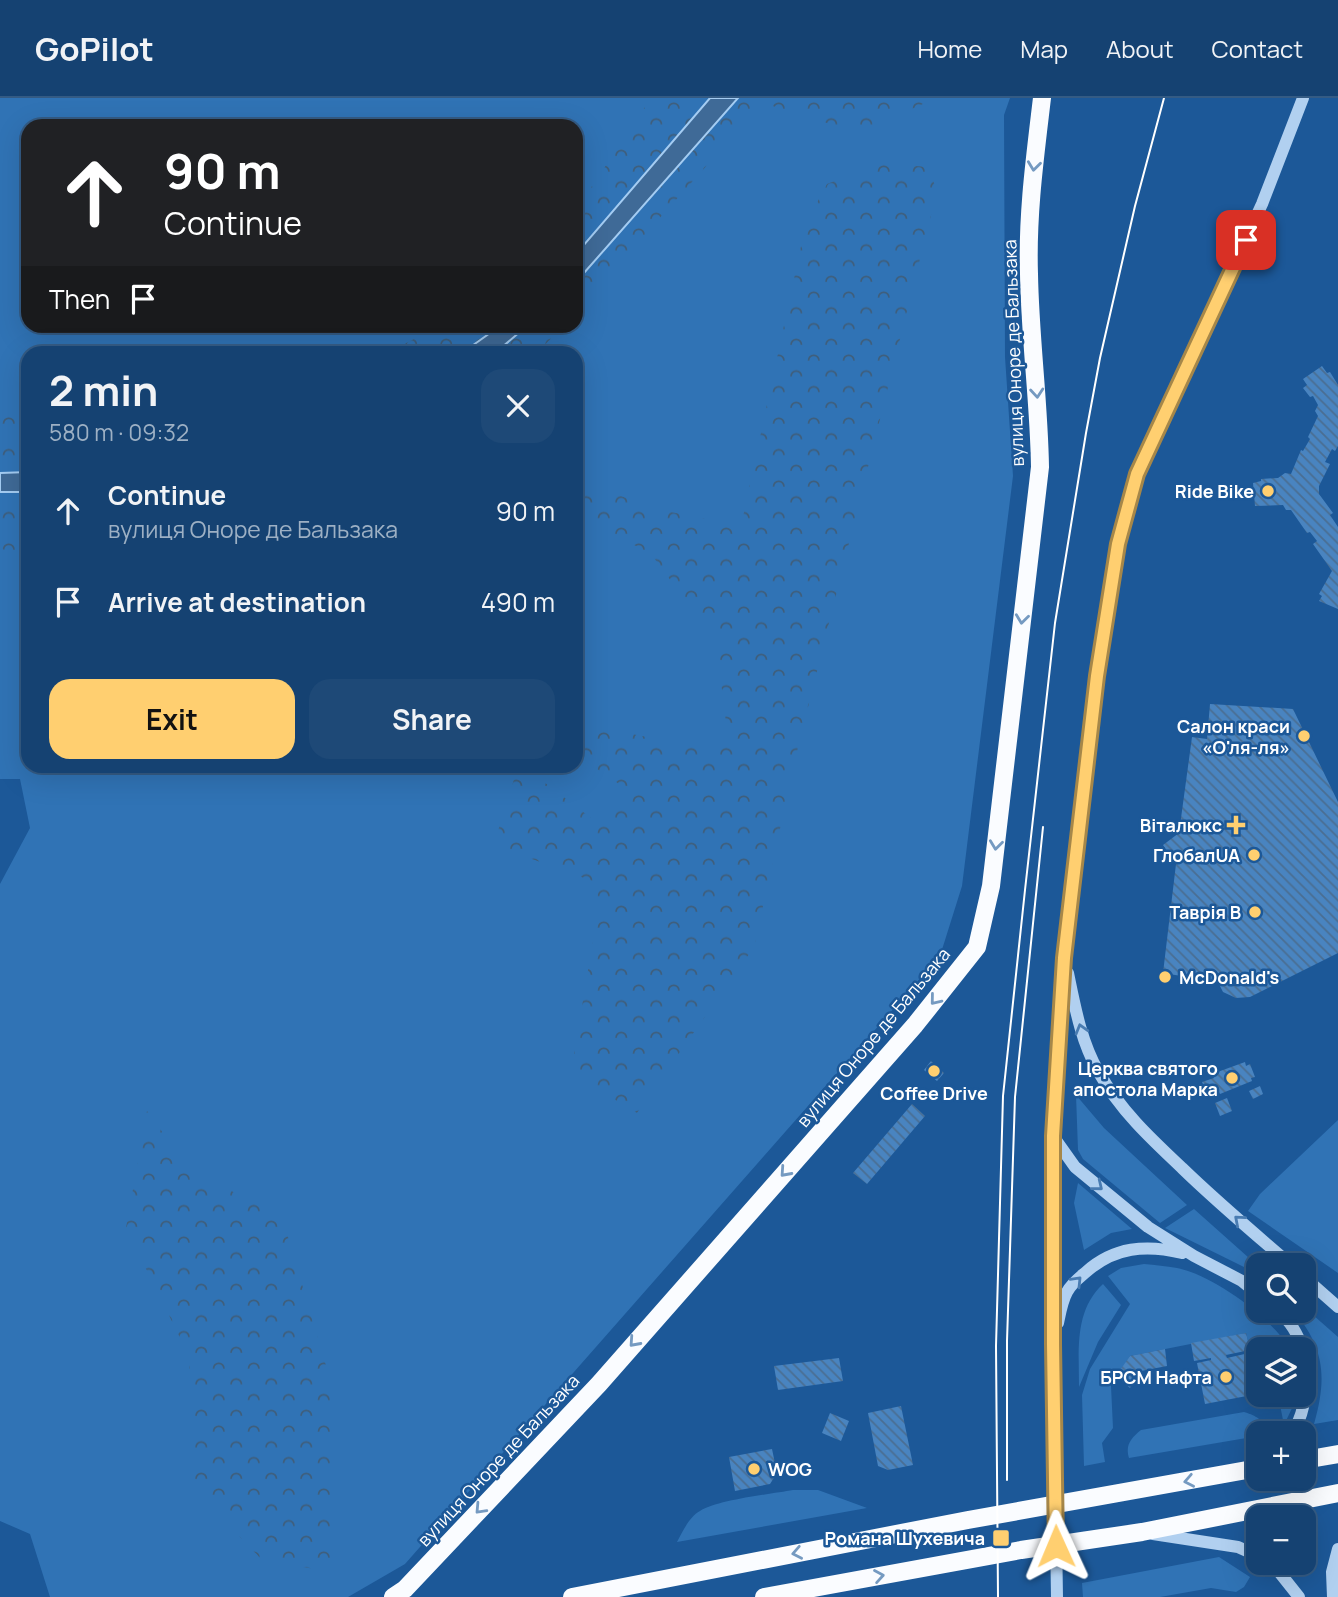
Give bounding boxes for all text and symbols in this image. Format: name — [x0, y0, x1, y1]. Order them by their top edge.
text: GoPilot — [35, 26, 154, 71]
text: Home — [917, 32, 982, 65]
text: Map — [1020, 32, 1068, 65]
text: About — [1106, 32, 1174, 65]
text: Contact — [1212, 32, 1303, 65]
text: 90 m — [164, 137, 281, 204]
icon: ahead — [49, 147, 140, 238]
one-way arrow — [1026, 160, 1041, 172]
text: Continue — [164, 201, 302, 245]
pin — [1216, 210, 1276, 270]
icon: arrive — [1227, 221, 1265, 259]
street label: вулиця Оноре де Бальзака — [997, 239, 1029, 467]
icon: arrive — [124, 280, 162, 318]
text: Then — [49, 281, 110, 317]
text: 2 min — [49, 361, 158, 419]
button: close — [481, 369, 555, 443]
one-way arrow — [1029, 387, 1044, 398]
text: 580 m · 09:32 — [49, 416, 189, 448]
text: Continue — [108, 477, 226, 513]
place label: Ride Bike — [1175, 479, 1254, 503]
marker: Ride Bike — [1260, 483, 1276, 499]
icon: ahead — [49, 492, 87, 530]
text: 90 m — [496, 493, 555, 529]
text: вулиця Оноре де Бальзака — [108, 513, 398, 545]
icon: arrive — [49, 583, 87, 621]
text: Arrive at destination — [108, 584, 366, 620]
text: 490 m — [481, 584, 555, 620]
one-way arrow — [1015, 613, 1030, 625]
button: Exit — [49, 679, 295, 759]
button: Share — [309, 679, 555, 759]
place label: Салон краси «О'ля-ля» — [1177, 714, 1290, 759]
marker: Салон краси «О'ля-ля» — [1296, 728, 1312, 744]
place label: Віталюкс — [1140, 813, 1222, 837]
marker: Віталюкс — [1228, 817, 1244, 833]
one-way arrow — [988, 839, 1003, 851]
place label: ГлобалUA — [1153, 843, 1240, 867]
marker: ГлобалUA — [1246, 847, 1262, 863]
place label: Таврія В — [1169, 900, 1241, 924]
marker: Таврія В — [1247, 904, 1263, 920]
street label: вулиця Оноре де Бальзака — [791, 942, 955, 1132]
place label: McDonald's — [1179, 965, 1280, 989]
marker: McDonald's — [1157, 969, 1173, 985]
one-way arrow — [930, 993, 943, 1005]
one-way arrow — [1074, 1024, 1089, 1036]
place label: Церква святого апостола Марка — [1073, 1056, 1218, 1101]
marker: Coffee Drive — [926, 1063, 942, 1079]
marker: Церква святого апостола Марка — [1224, 1070, 1240, 1086]
place label: Coffee Drive — [880, 1081, 988, 1105]
one-way arrow — [781, 1164, 794, 1177]
one-way arrow — [1090, 1178, 1103, 1190]
one-way arrow — [1234, 1216, 1247, 1228]
map controls — [1246, 1253, 1316, 1575]
button: search — [1246, 1253, 1316, 1323]
one-way arrow — [1068, 1277, 1081, 1290]
one-way arrow — [630, 1334, 642, 1347]
button: layers — [1246, 1337, 1316, 1407]
place label: БРСМ Нафта — [1100, 1365, 1212, 1389]
street label: вулиця Оноре де Бальзака — [412, 1369, 584, 1551]
marker: БРСМ Нафта — [1218, 1369, 1234, 1385]
button: + — [1246, 1421, 1316, 1491]
place label: WOG — [768, 1457, 812, 1481]
marker: WOG — [746, 1461, 762, 1477]
one-way arrow — [1183, 1473, 1195, 1488]
one-way arrow — [476, 1501, 489, 1514]
button: − — [1246, 1505, 1316, 1575]
position arrow — [1019, 1509, 1093, 1583]
place label: Романа Шухевича — [825, 1526, 985, 1550]
marker: Романа Шухевича — [991, 1528, 1011, 1548]
one-way arrow — [791, 1545, 803, 1560]
one-way arrow — [873, 1569, 885, 1584]

